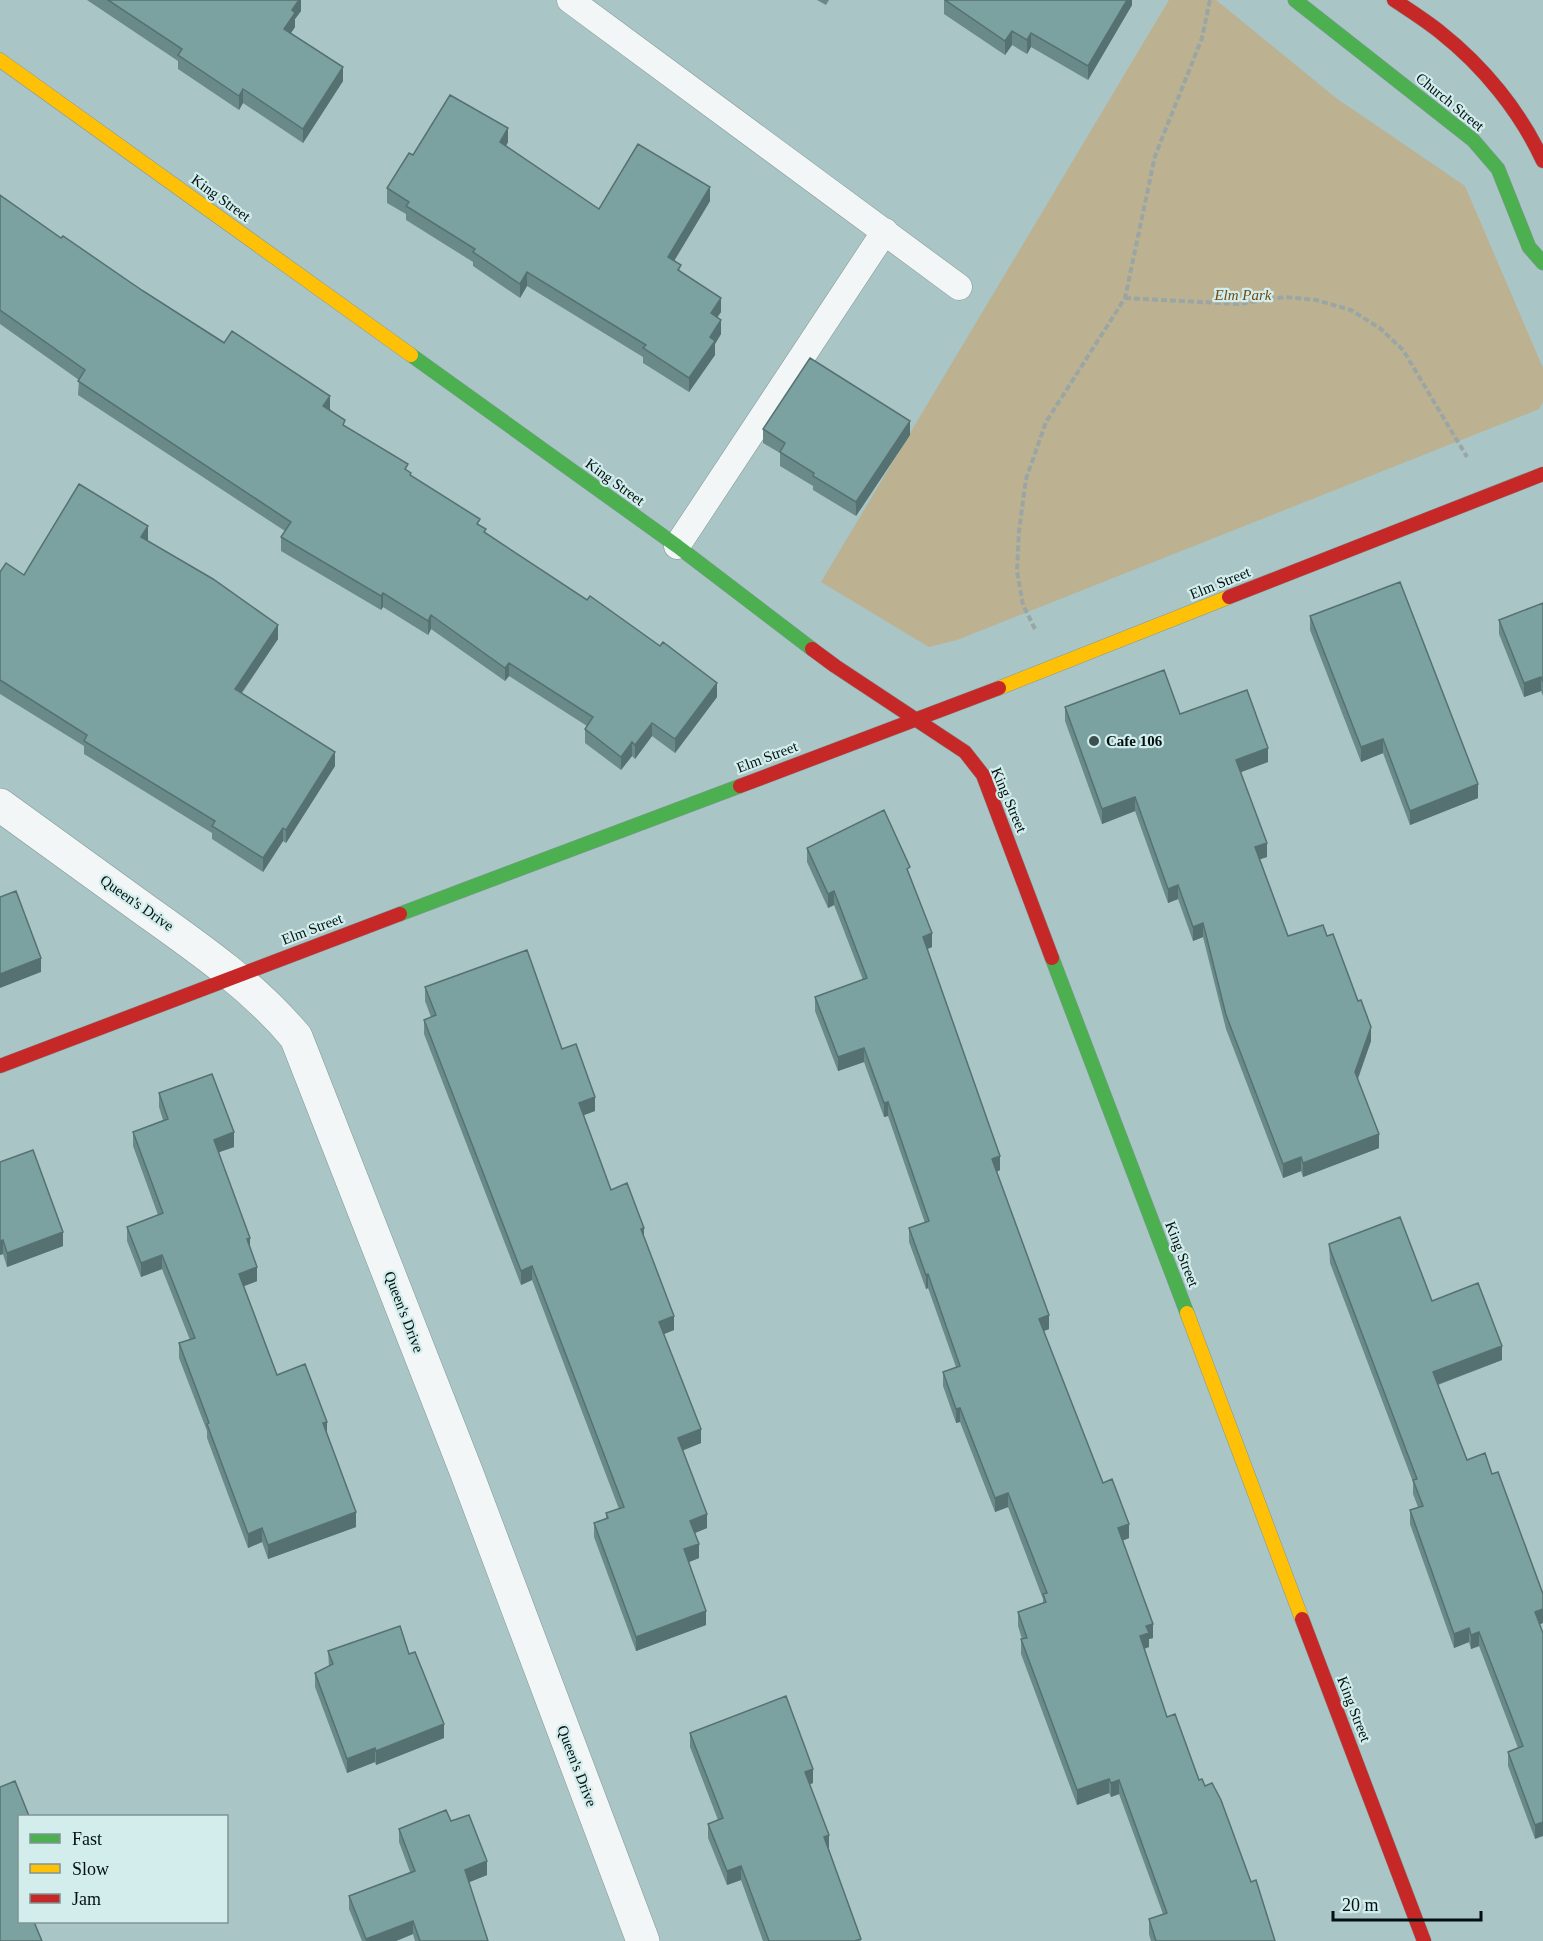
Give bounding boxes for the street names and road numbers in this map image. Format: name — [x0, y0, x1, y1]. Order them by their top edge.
street label: Church Street — [1413, 70, 1488, 135]
street label: King Street — [188, 171, 254, 225]
street label: King Street — [582, 455, 648, 509]
street label: Elm Street — [1187, 563, 1253, 602]
street label: Elm Street — [734, 738, 800, 776]
street label: King Street — [988, 765, 1030, 836]
street label: Queen's Drive — [97, 872, 177, 934]
street label: Elm Street — [279, 910, 345, 948]
street label: King Street — [1162, 1219, 1202, 1290]
street label: Queen's Drive — [381, 1269, 427, 1355]
street label: King Street — [1334, 1674, 1374, 1745]
street label: Queen's Drive — [554, 1723, 600, 1809]

